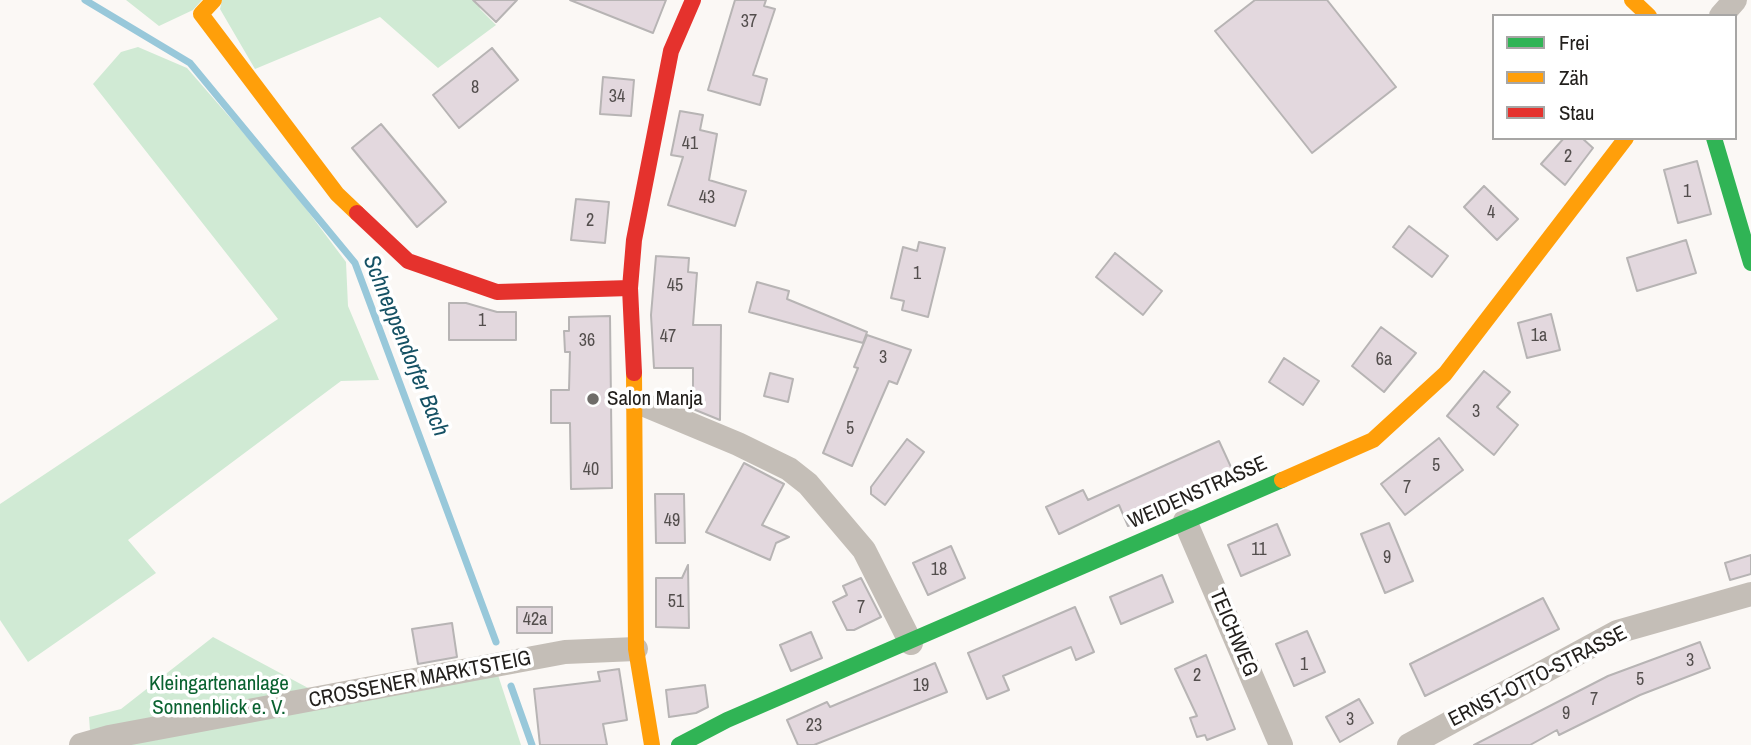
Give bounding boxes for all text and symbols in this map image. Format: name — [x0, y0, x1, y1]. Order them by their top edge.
house number: 37 — [741, 11, 757, 33]
legend — [1492, 14, 1737, 140]
text: Frei — [1559, 28, 1590, 57]
text: Zäh — [1559, 63, 1589, 92]
house number: 8 — [471, 77, 479, 99]
house number: 34 — [609, 86, 625, 108]
text: Stau — [1559, 98, 1594, 127]
house number: 41 — [682, 133, 698, 155]
house number: 2 — [1564, 146, 1572, 168]
house number: 1 — [1683, 181, 1691, 203]
house number: 43 — [699, 187, 715, 209]
house number: 4 — [1487, 202, 1495, 224]
house number: 2 — [586, 210, 594, 232]
water label: Schneppendorfer Bach — [356, 251, 454, 441]
house number: 1 — [913, 263, 921, 285]
house number: 45 — [667, 275, 683, 297]
house number: 1 — [478, 310, 486, 332]
house number: 1a — [1531, 325, 1547, 347]
house number: 47 — [660, 326, 676, 348]
house number: 36 — [579, 330, 595, 352]
house number: 3 — [879, 347, 887, 369]
house number: 6a — [1376, 349, 1392, 371]
place label: Salon Manja — [607, 386, 703, 412]
marker: Salon Manja — [585, 391, 601, 407]
house number: 3 — [1472, 401, 1480, 423]
house number: 5 — [846, 418, 854, 440]
street label: WEIDENSTRASSE — [1125, 451, 1271, 535]
house number: 5 — [1432, 455, 1440, 477]
house number: 40 — [583, 459, 599, 481]
house number: 7 — [1403, 477, 1411, 499]
house number: 49 — [664, 510, 680, 532]
house number: 11 — [1251, 539, 1267, 561]
house number: 9 — [1383, 547, 1391, 569]
house number: 18 — [931, 559, 947, 581]
street label: TEICHWEG — [1203, 585, 1263, 681]
house number: 51 — [668, 591, 684, 613]
house number: 7 — [857, 597, 865, 619]
house number: 42a — [523, 609, 547, 631]
street label: ERNST-OTTO-STRASSE — [1445, 621, 1631, 733]
street label: CROSSENER MARKTSTEIG — [307, 646, 533, 714]
house number: 3 — [1686, 650, 1694, 672]
house number: 1 — [1300, 654, 1308, 676]
house number: 2 — [1193, 665, 1201, 687]
house number: 5 — [1636, 669, 1644, 691]
park label: Kleingartenanlage Sonnenblick e. V. — [149, 671, 289, 721]
house number: 19 — [913, 675, 929, 697]
house number: 7 — [1590, 689, 1598, 711]
house number: 9 — [1562, 703, 1570, 725]
house number: 3 — [1346, 709, 1354, 731]
house number: 23 — [806, 715, 822, 737]

